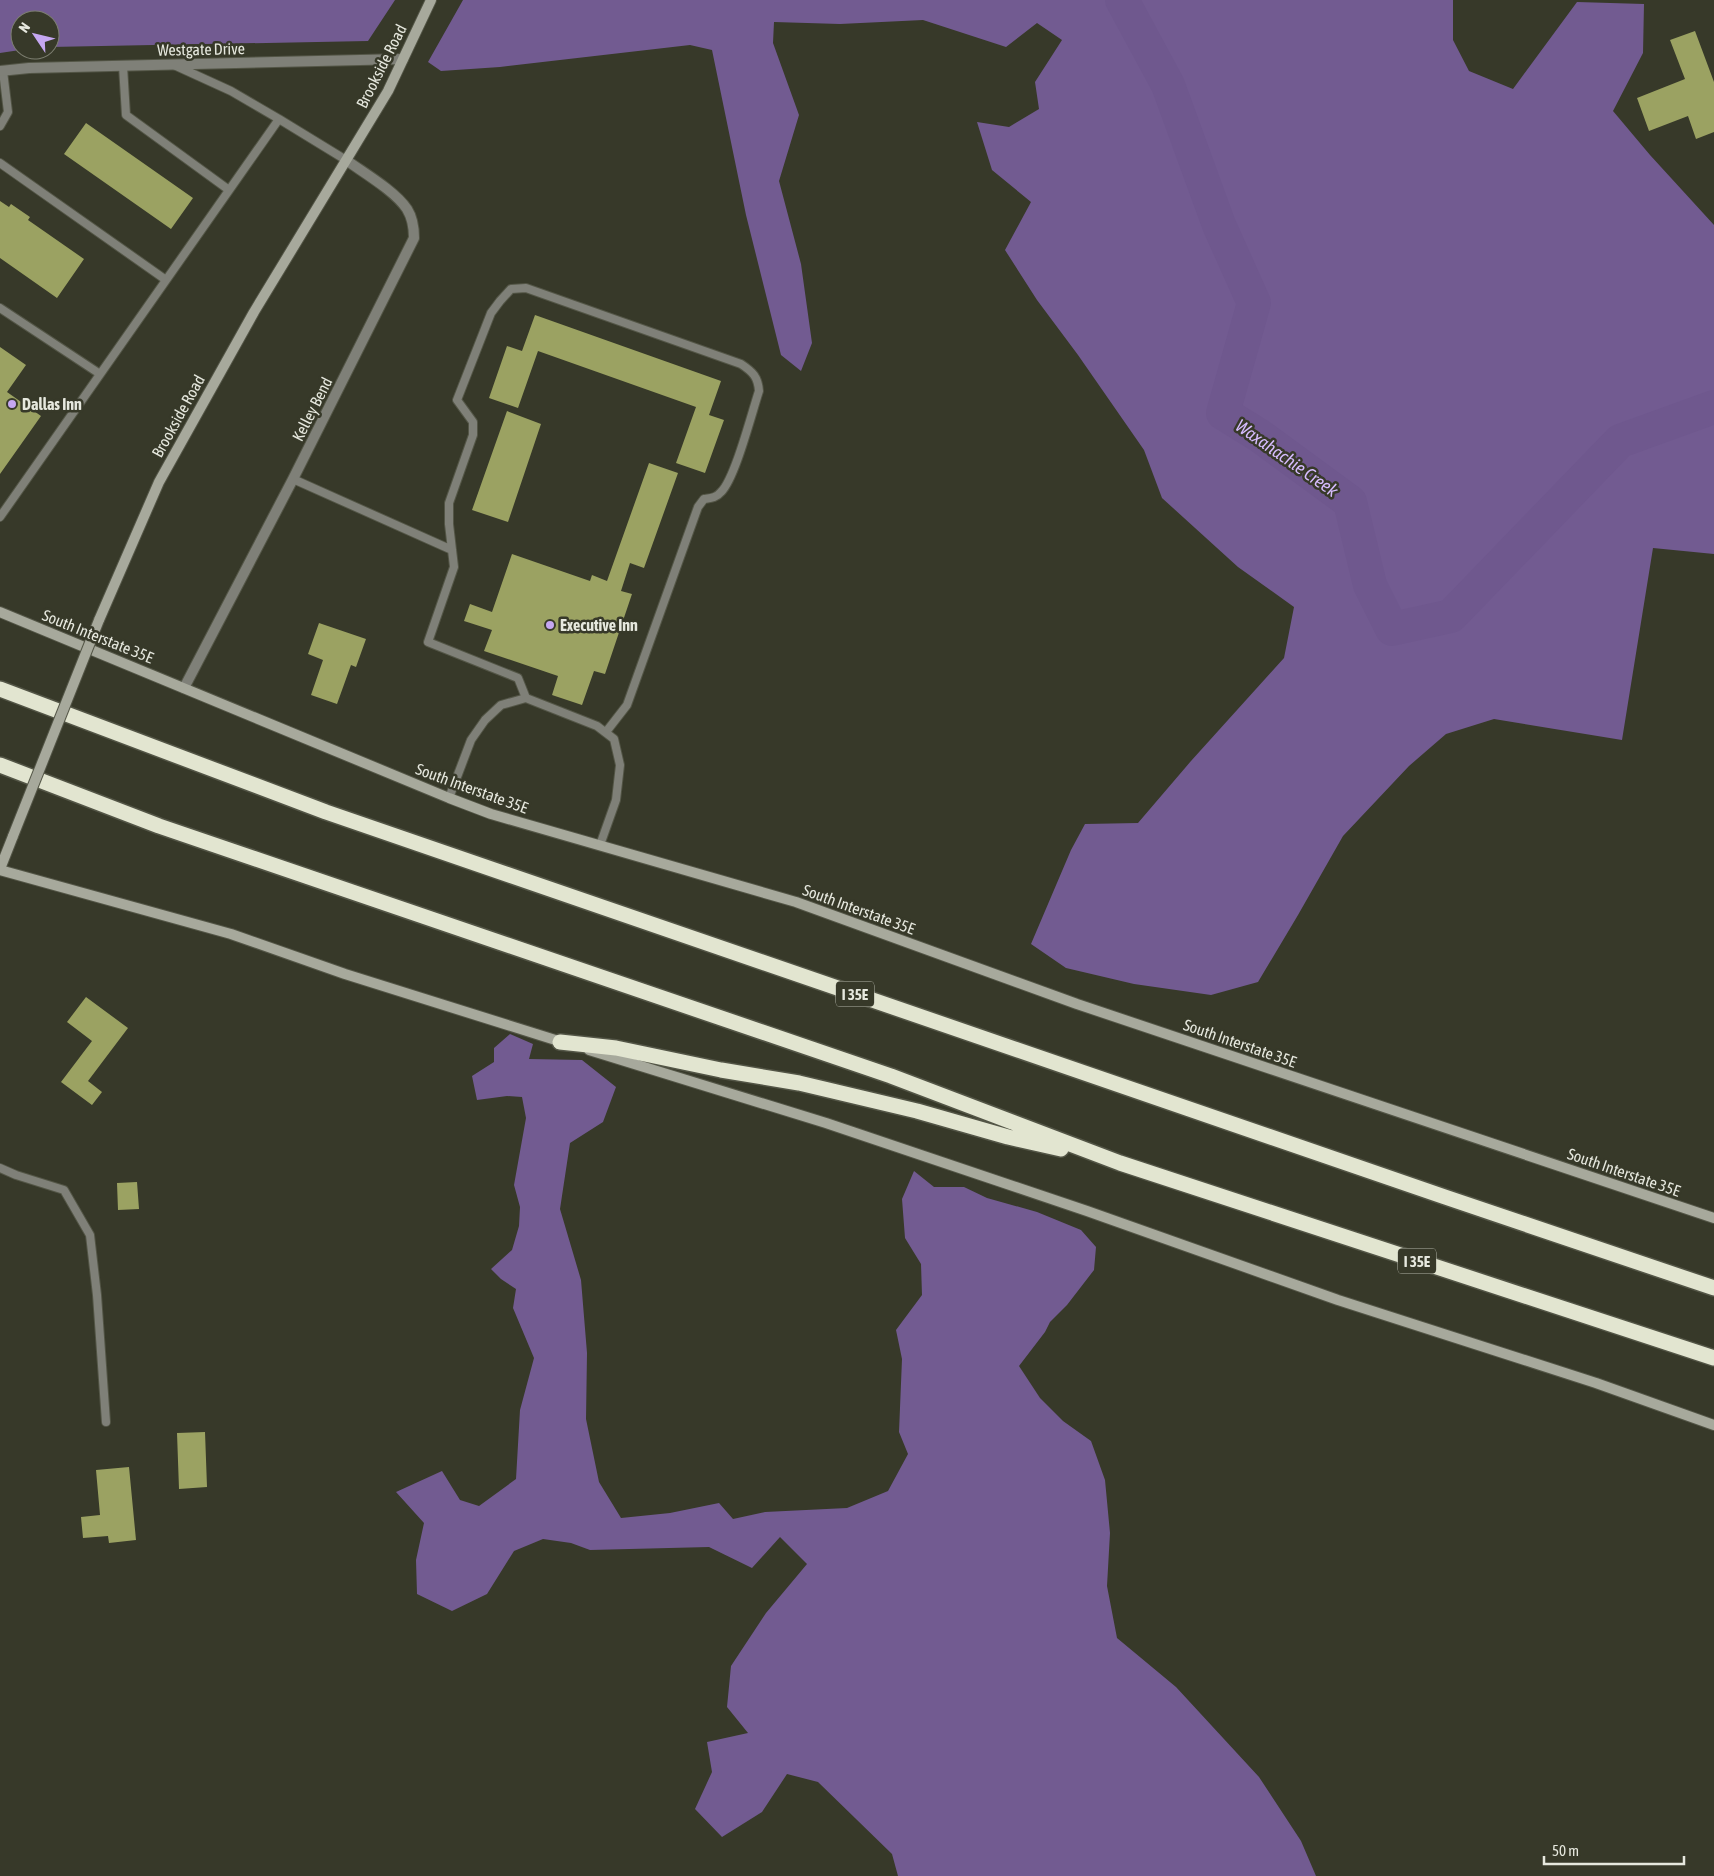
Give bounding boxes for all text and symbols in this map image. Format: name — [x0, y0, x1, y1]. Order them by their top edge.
north arrow — [10, 10, 60, 60]
text: N — [15, 20, 33, 36]
street label: Brookside Road — [352, 21, 410, 111]
street label: Westgate Drive — [157, 39, 245, 60]
street label: Brookside Road — [148, 372, 208, 460]
street label: Kelley Bend — [288, 374, 337, 444]
place label: Dallas Inn — [22, 395, 82, 413]
marker: Dallas Inn — [6, 398, 18, 410]
water label: Waxahachie Creek — [1232, 415, 1343, 502]
street label: South Interstate 35E — [40, 606, 156, 667]
place label: Executive Inn — [560, 616, 638, 634]
marker: Executive Inn — [544, 619, 556, 631]
street label: South Interstate 35E — [413, 759, 531, 817]
street label: South Interstate 35E — [800, 880, 918, 938]
road number: I 35E — [836, 982, 874, 1006]
street label: South Interstate 35E — [1181, 1015, 1299, 1071]
street label: South Interstate 35E — [1565, 1144, 1683, 1200]
road number: I 35E — [1398, 1248, 1436, 1274]
scale bar — [1544, 1834, 1684, 1866]
text: 50 m — [1552, 1842, 1579, 1859]

